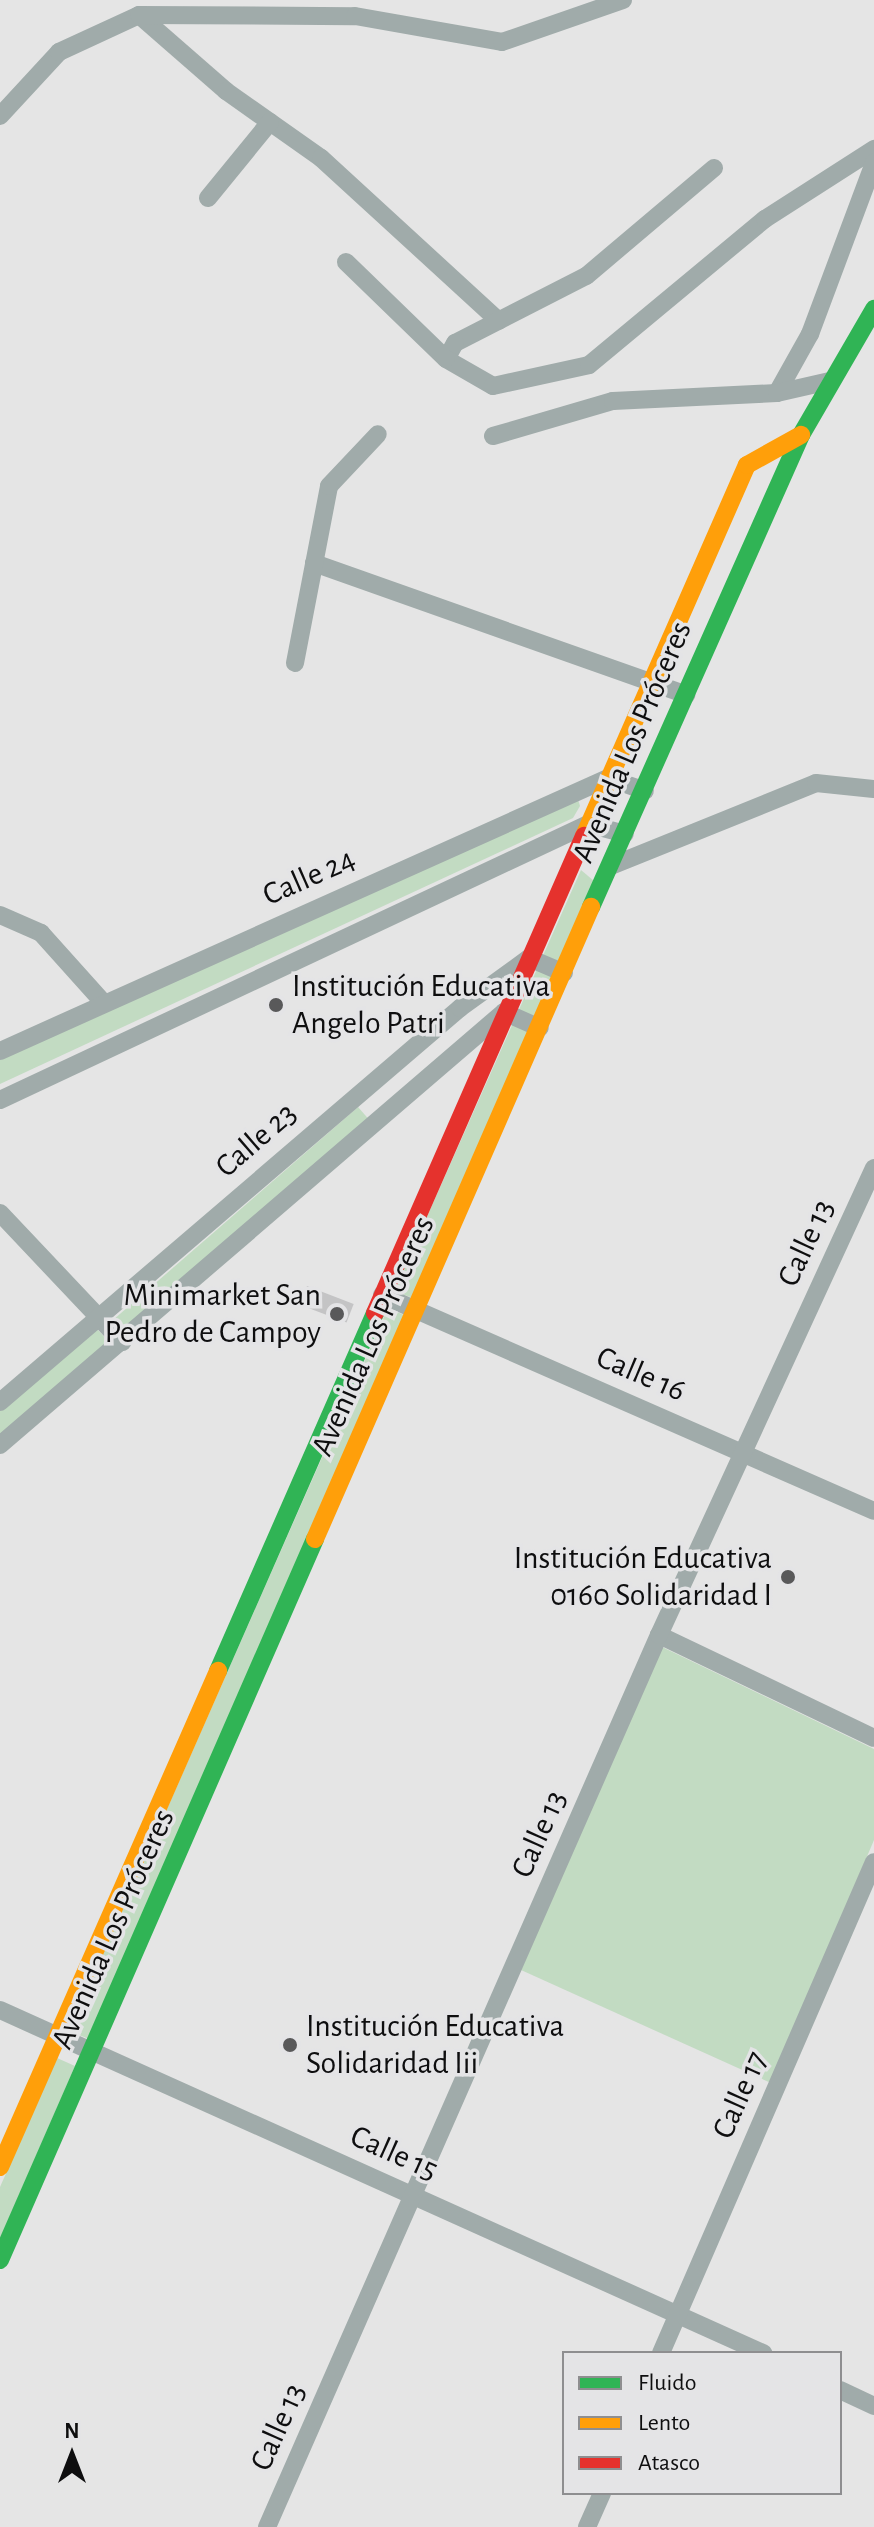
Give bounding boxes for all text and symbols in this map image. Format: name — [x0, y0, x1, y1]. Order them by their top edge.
street label: Avenida Los Próceres — [564, 616, 700, 868]
street label: Calle 24 — [257, 840, 361, 914]
place label: Institución Educativa Angelo Patri — [292, 968, 550, 1043]
marker: Institución Educativa Angelo Patri — [267, 996, 285, 1014]
street label: Calle 23 — [208, 1094, 304, 1186]
street label: Calle 13 — [769, 1193, 843, 1293]
street label: Avenida Los Próceres — [303, 1210, 443, 1462]
place label: Minimarket San Pedro de Campoy — [105, 1277, 321, 1352]
marker: Minimarket San Pedro de Campoy — [328, 1305, 346, 1323]
street label: Calle 16 — [591, 1338, 691, 1410]
place label: Institución Educativa 0160 Solidaridad I — [514, 1540, 772, 1615]
marker: Institución Educativa 0160 Solidaridad I — [779, 1568, 797, 1586]
street label: Calle 13 — [503, 1784, 575, 1884]
street label: Avenida Los Próceres — [43, 1803, 183, 2055]
place label: Institución Educativa Solidaridad Iii — [306, 2008, 564, 2083]
marker: Institución Educativa Solidaridad Iii — [281, 2036, 299, 2054]
street label: Calle 17 — [704, 2045, 776, 2145]
street label: Calle 15 — [344, 2117, 444, 2189]
legend — [562, 2351, 842, 2495]
text: Fluido — [638, 2371, 697, 2395]
street label: Calle 13 — [242, 2377, 314, 2477]
text: Lento — [638, 2411, 690, 2435]
north arrow — [32, 2415, 112, 2495]
text: N — [64, 2420, 80, 2442]
text: Atasco — [638, 2451, 700, 2475]

